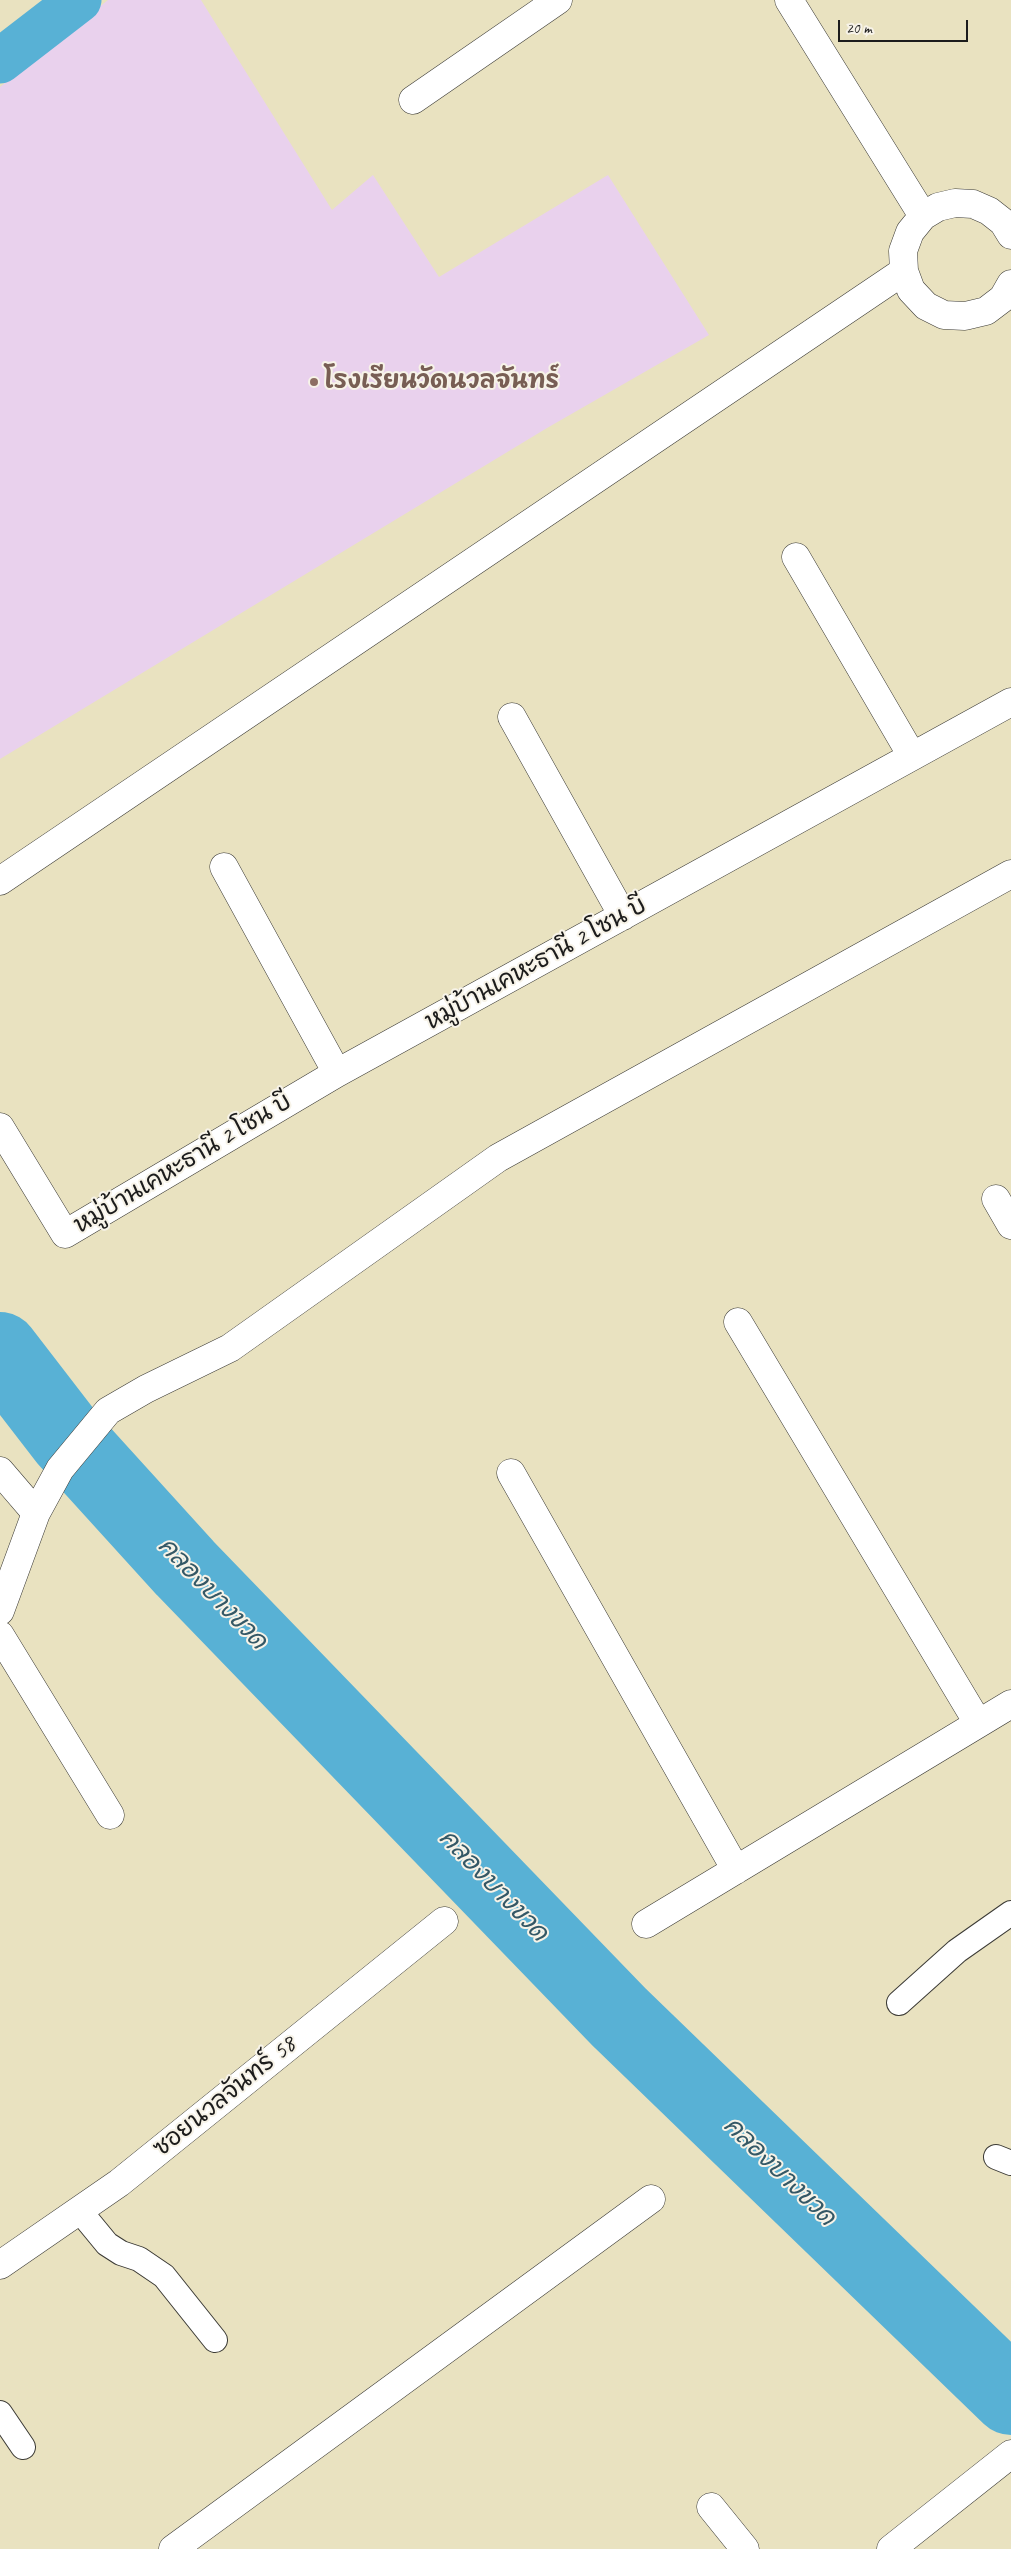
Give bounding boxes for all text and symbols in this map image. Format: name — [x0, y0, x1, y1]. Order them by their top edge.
scale bar — [841, 10, 971, 42]
text: 20 m — [846, 19, 872, 38]
place label: โรงเรียนวัดนวลจันทร์ — [324, 368, 559, 396]
marker: โรงเรียนวัดนวลจันทร์ — [308, 376, 320, 388]
street label: หมู่บ้านเคหะธานี 2 โซน บี — [420, 891, 652, 1037]
street label: หมู่บ้านเคหะธานี 2 โซน บี — [69, 1088, 297, 1240]
water label: คลองบางขวด — [151, 1532, 273, 1656]
water label: คลองบางขวด — [432, 1824, 554, 1948]
street label: ซอยนวลจันทร์ 58 — [148, 2031, 302, 2163]
water label: คลองบางขวด — [717, 2111, 841, 2233]

